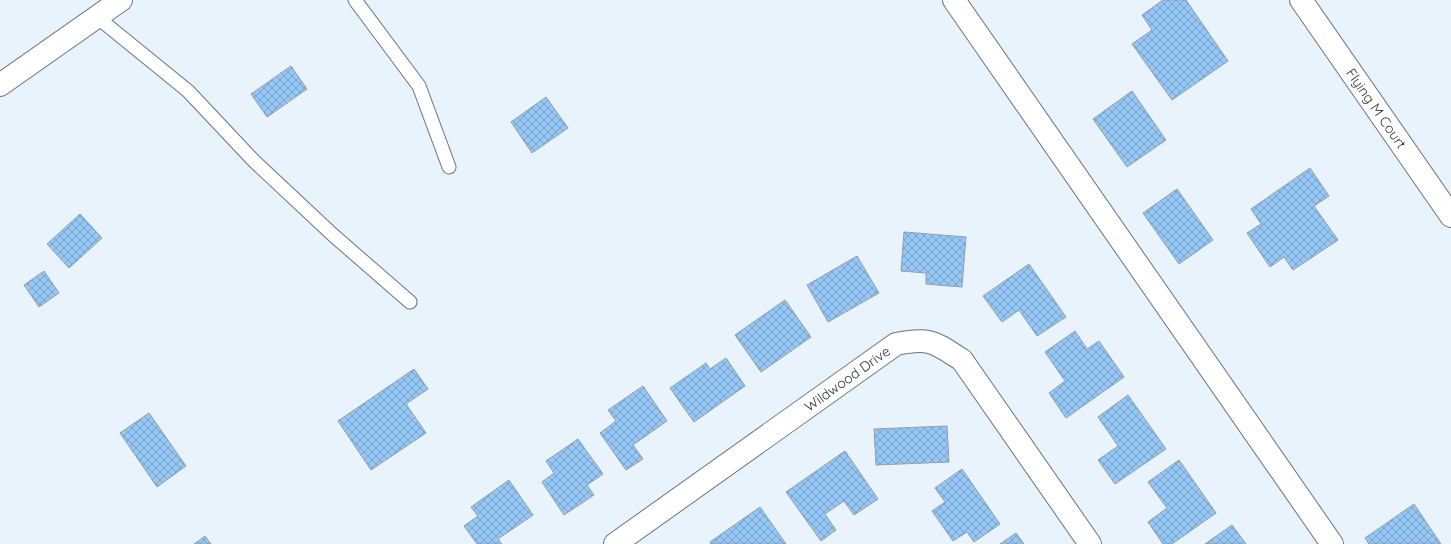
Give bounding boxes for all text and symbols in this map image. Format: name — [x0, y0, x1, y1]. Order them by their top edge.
street label: Flying M Court — [1342, 65, 1411, 152]
street label: Wildwood Drive — [801, 342, 894, 416]

